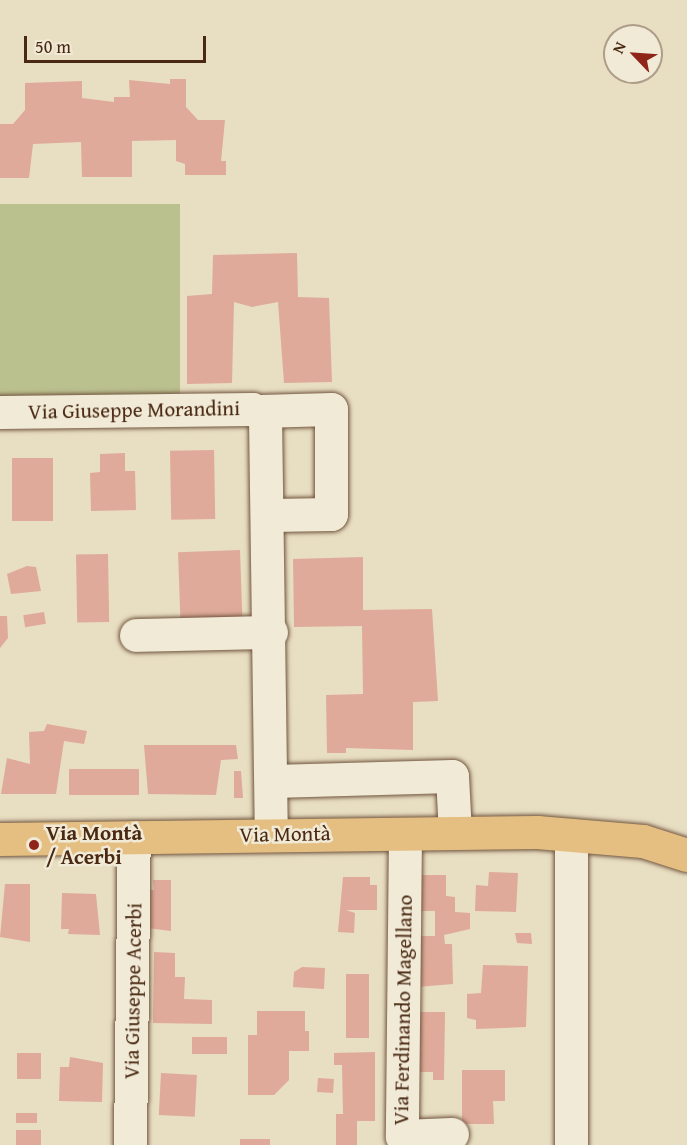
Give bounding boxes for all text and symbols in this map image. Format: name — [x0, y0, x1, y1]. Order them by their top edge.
scale bar — [27, 24, 208, 62]
north arrow — [603, 24, 663, 84]
text: 50 m — [35, 33, 71, 60]
text: N — [605, 37, 632, 57]
street label: Via Giuseppe Morandini — [28, 396, 240, 424]
place label: Via Montà / Acerbi — [46, 820, 142, 870]
street label: Via Montà — [239, 821, 331, 847]
marker: Via Montà / Acerbi — [27, 838, 41, 852]
street label: Via Ferdinando Magellano — [388, 894, 418, 1126]
street label: Via Giuseppe Acerbi — [119, 903, 147, 1079]

